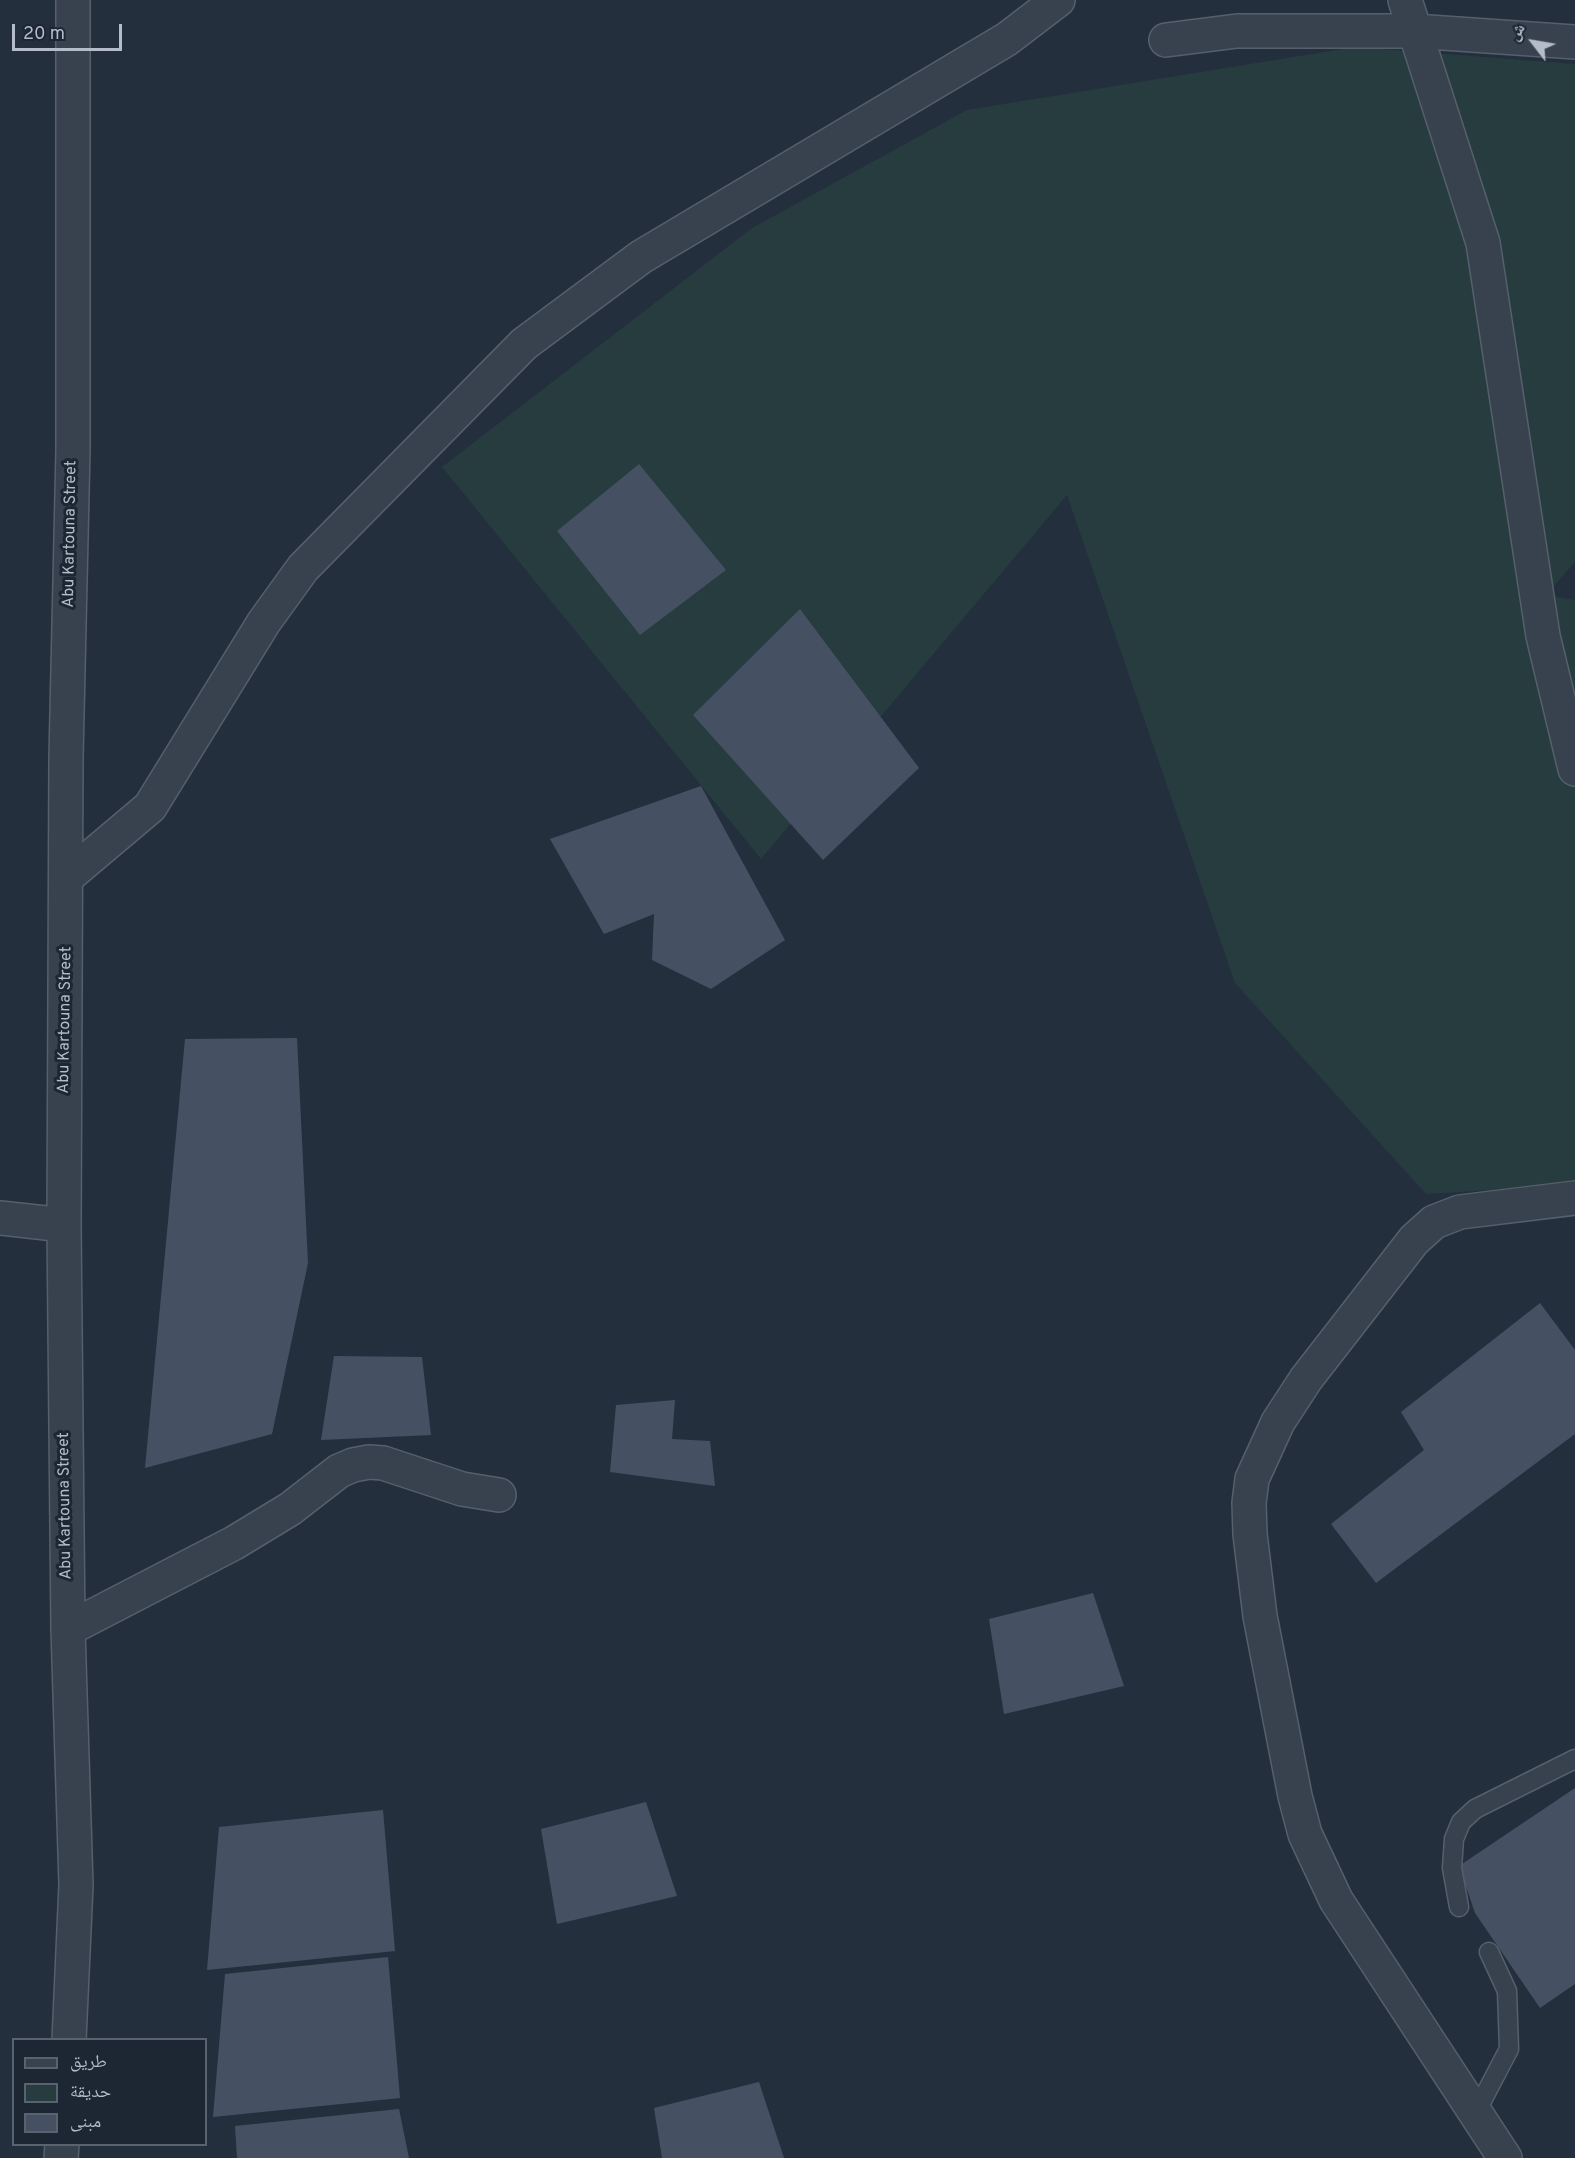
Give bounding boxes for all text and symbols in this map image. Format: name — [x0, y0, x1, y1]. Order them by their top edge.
scale bar — [15, 12, 124, 50]
north arrow — [1503, 12, 1563, 72]
text: ش — [1505, 20, 1531, 45]
text: 20 m — [23, 23, 65, 46]
street label: Abu Kartouna Street — [60, 460, 82, 608]
street label: Abu Kartouna Street — [55, 946, 77, 1094]
street label: Abu Kartouna Street — [55, 1432, 77, 1580]
legend — [12, 2038, 207, 2146]
text: طريق — [70, 2051, 107, 2074]
text: حديقة — [70, 2081, 111, 2104]
text: مبنى — [70, 2111, 101, 2134]

